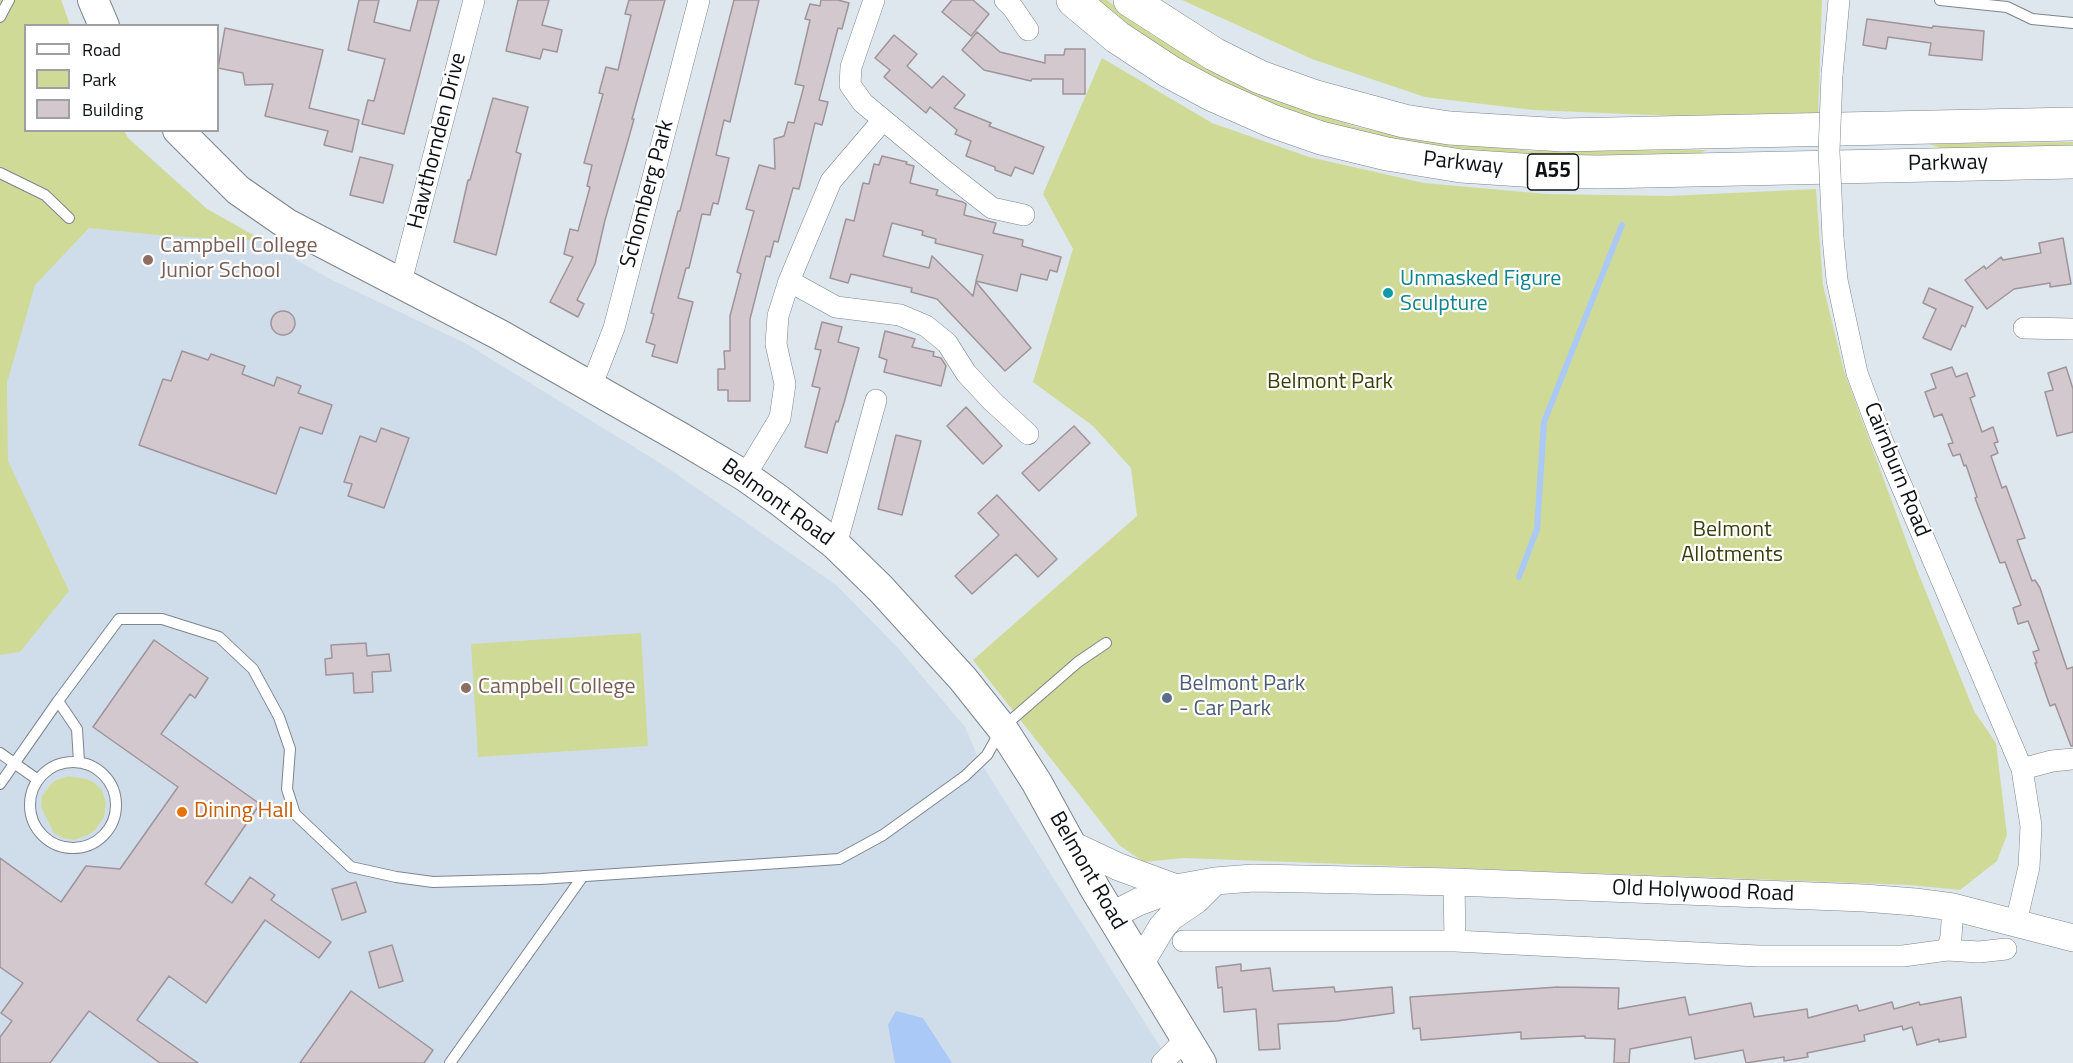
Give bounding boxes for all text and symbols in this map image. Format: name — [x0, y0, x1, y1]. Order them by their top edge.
legend — [24, 24, 219, 132]
text: Road — [82, 36, 121, 63]
street label: Hawthornden Drive — [403, 50, 473, 232]
text: Park — [82, 66, 116, 93]
text: Building — [82, 96, 143, 123]
street label: Schomberg Park — [616, 117, 680, 271]
street label: Parkway — [1422, 147, 1504, 181]
street label: Parkway — [1908, 150, 1988, 178]
road number: A55 — [1528, 154, 1578, 190]
place label: Campbell College Junior School — [160, 234, 318, 286]
marker: Campbell College Junior School — [141, 253, 155, 267]
place label: Unmasked Figure Sculpture — [1400, 267, 1561, 318]
marker: Unmasked Figure Sculpture — [1381, 286, 1395, 300]
park label: Belmont Park — [1267, 370, 1393, 396]
street label: Cairnburn Road — [1857, 399, 1935, 541]
street label: Belmont Road — [716, 454, 838, 552]
park label: Belmont Allotments — [1681, 518, 1783, 570]
place label: Belmont Park - Car Park — [1179, 672, 1305, 724]
place label: Campbell College — [478, 675, 636, 701]
marker: Campbell College — [459, 681, 473, 695]
marker: Belmont Park - Car Park — [1160, 691, 1174, 705]
place label: Dining Hall — [194, 799, 294, 825]
marker: Dining Hall — [175, 805, 189, 819]
street label: Belmont Road — [1043, 807, 1131, 935]
street label: Old Holywood Road — [1612, 876, 1794, 908]

